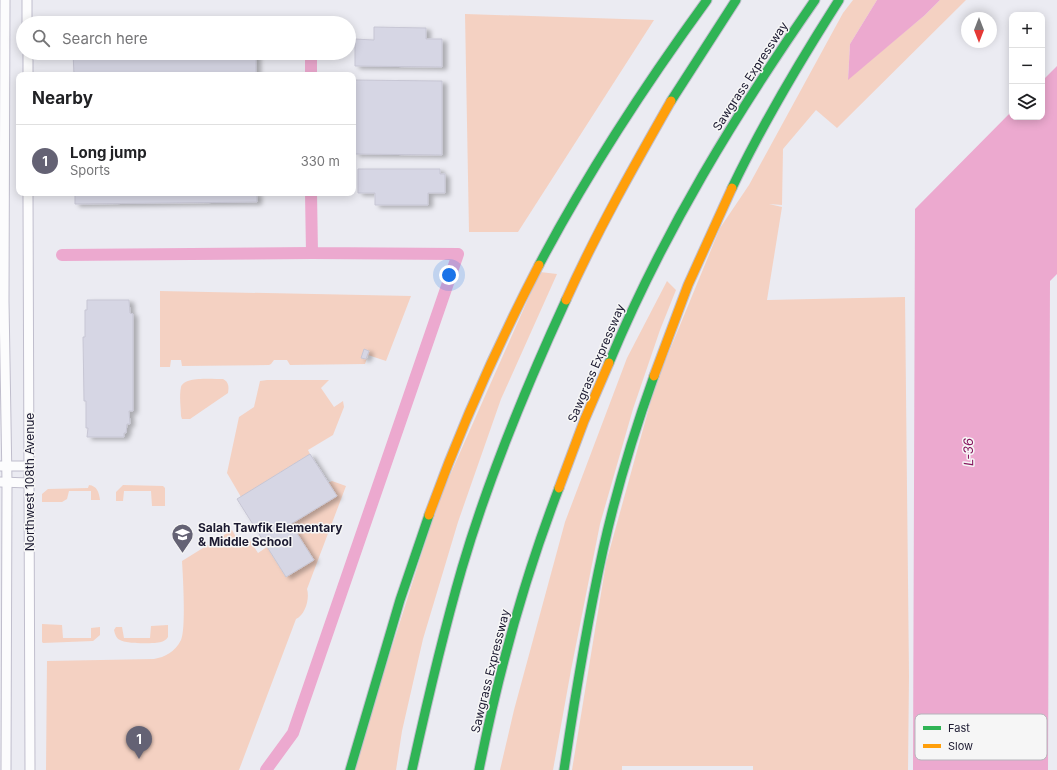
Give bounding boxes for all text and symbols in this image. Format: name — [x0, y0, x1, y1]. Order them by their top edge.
north arrow — [961, 12, 997, 48]
map controls — [1009, 12, 1045, 120]
button: + — [1009, 12, 1045, 48]
search box — [16, 16, 356, 60]
street label: Sawgrass Expressway — [709, 18, 791, 133]
icon: search — [30, 27, 52, 49]
text: Search here — [62, 29, 148, 48]
button: − — [1009, 48, 1045, 84]
button: layers — [1009, 84, 1045, 120]
text: Nearby — [32, 88, 93, 108]
text: Long jump — [70, 143, 147, 162]
text: 1 — [42, 153, 48, 169]
text: 330 m — [301, 153, 340, 169]
text: Sports — [70, 162, 110, 178]
your location — [439, 265, 459, 285]
street label: Sawgrass Expressway — [564, 301, 628, 424]
street label: Northwest 108th Avenue — [22, 413, 37, 551]
water label: L-36 — [960, 438, 976, 466]
place label: Salah Tawfik Elementary & Middle School — [198, 520, 343, 549]
school or university icon: Salah Tawfik Elementary & Middle School — [170, 521, 196, 554]
street label: Sawgrass Expressway — [467, 607, 513, 734]
legend — [915, 714, 1047, 760]
text: Fast — [948, 721, 970, 735]
pin: 1 — [126, 726, 152, 759]
text: Slow — [948, 739, 973, 753]

